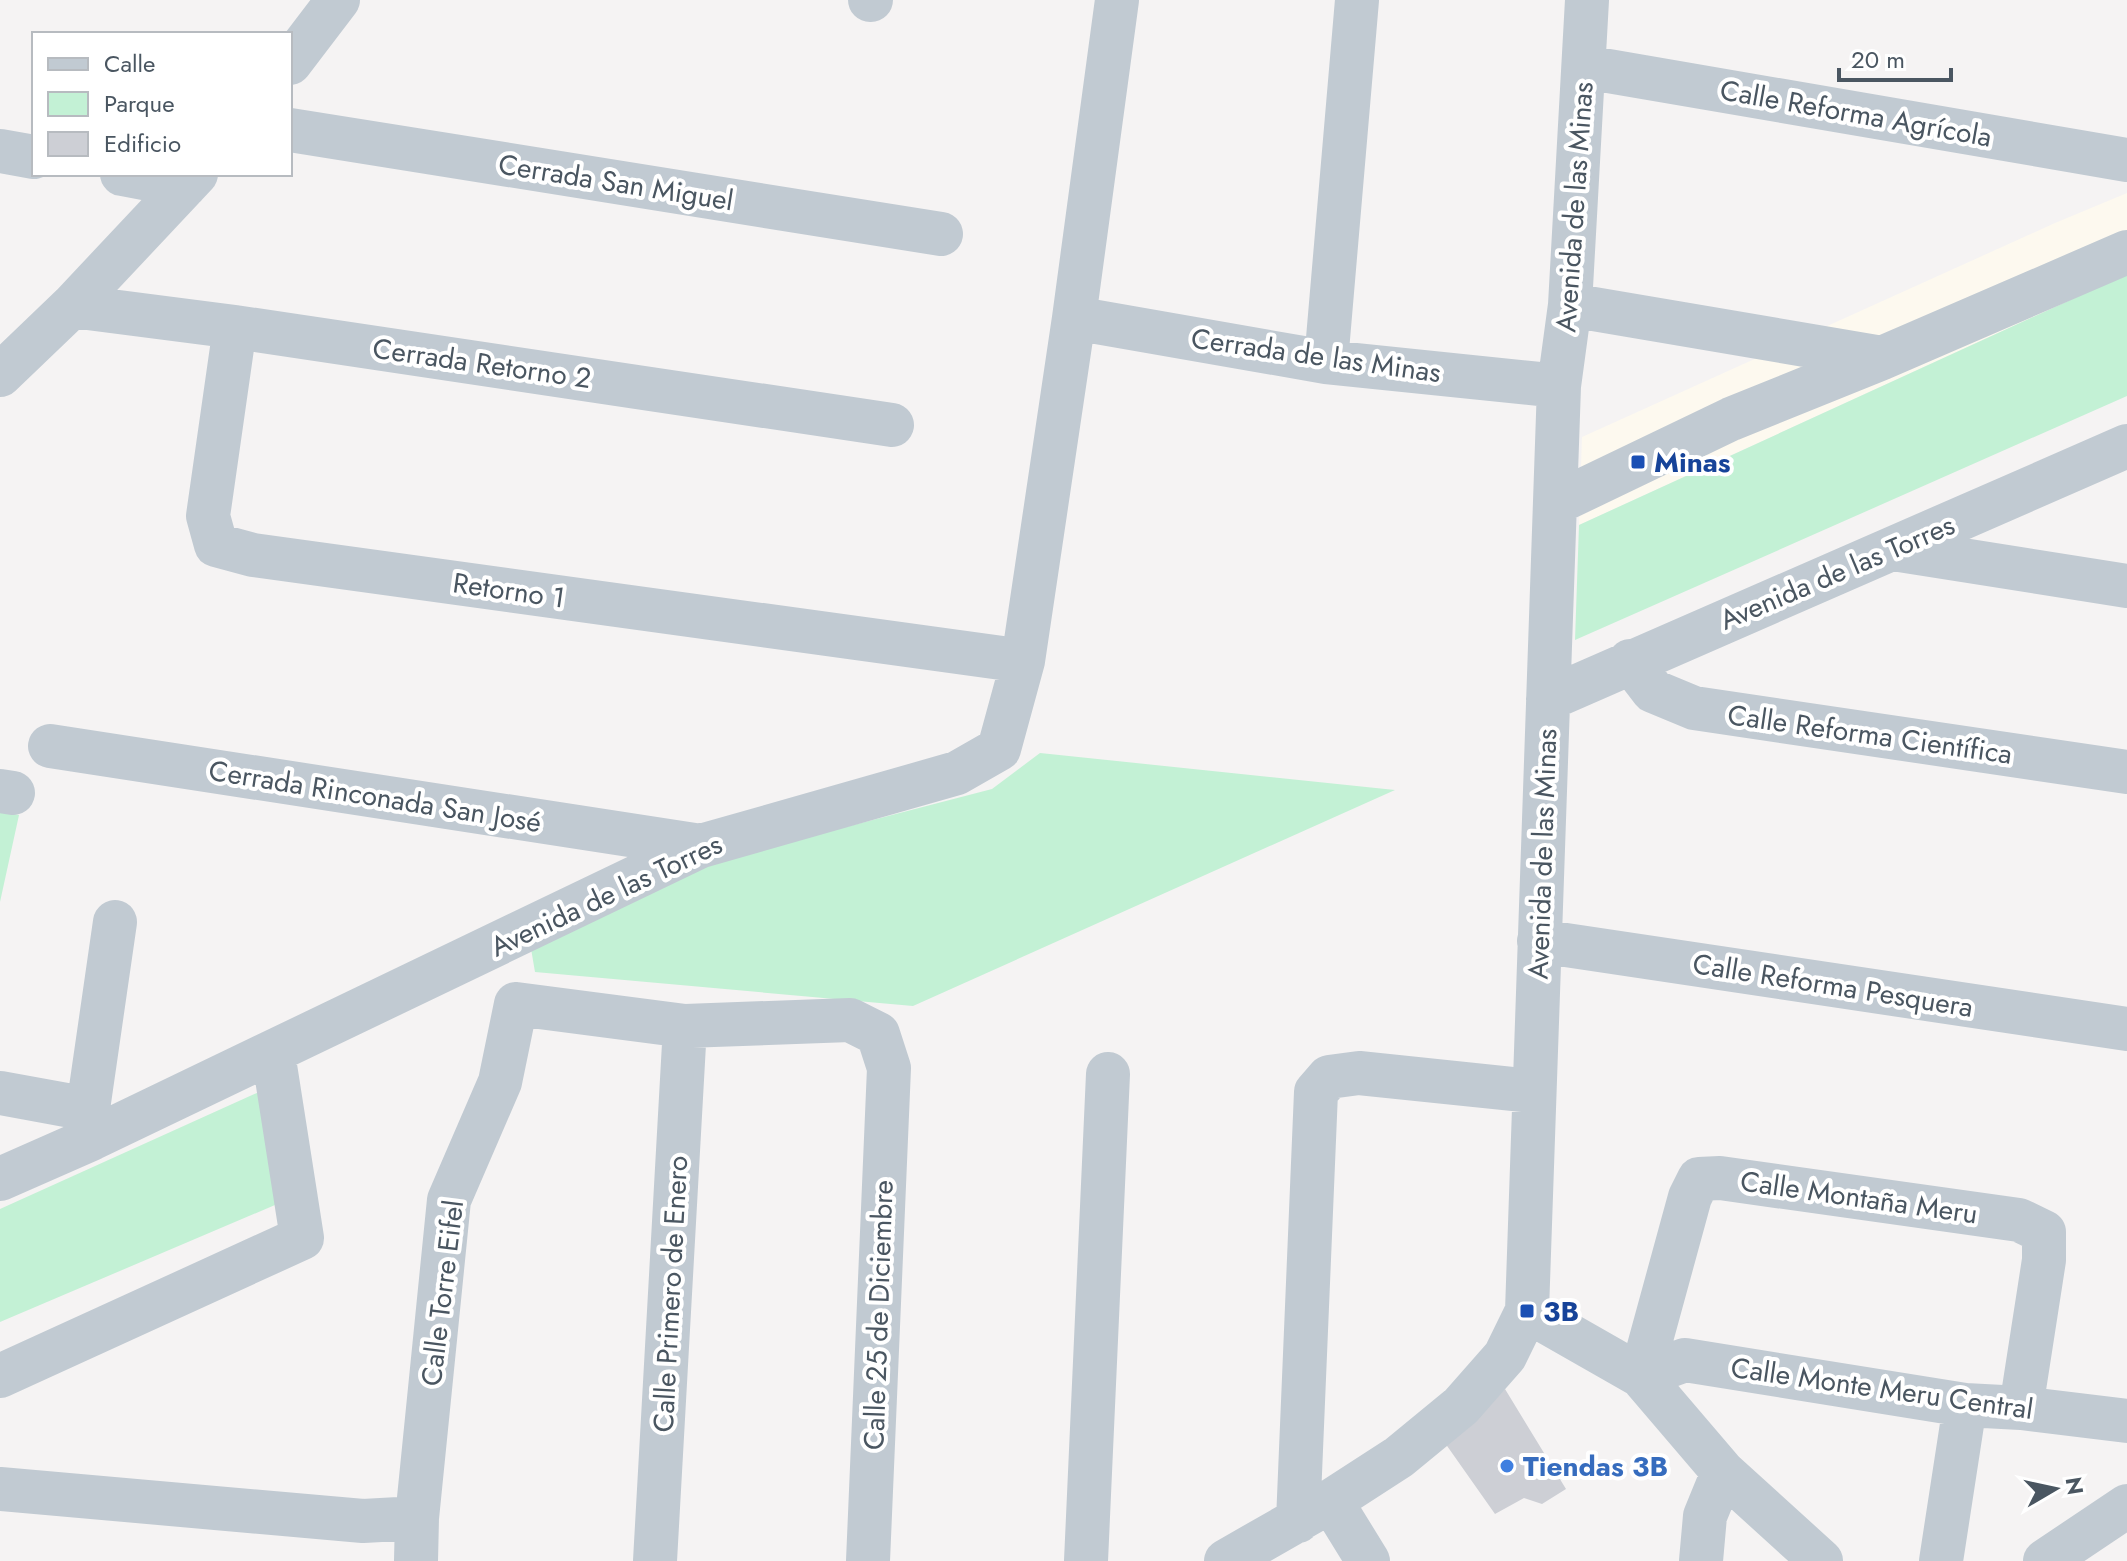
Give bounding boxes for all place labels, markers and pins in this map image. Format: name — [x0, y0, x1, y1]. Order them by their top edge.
place label: Minas — [1654, 442, 1731, 483]
marker: Minas — [1629, 453, 1647, 471]
place label: 3B — [1543, 1291, 1579, 1332]
marker: 3B — [1518, 1302, 1536, 1320]
place label: Tiendas 3B — [1523, 1446, 1668, 1487]
marker: Tiendas 3B — [1498, 1457, 1516, 1475]

